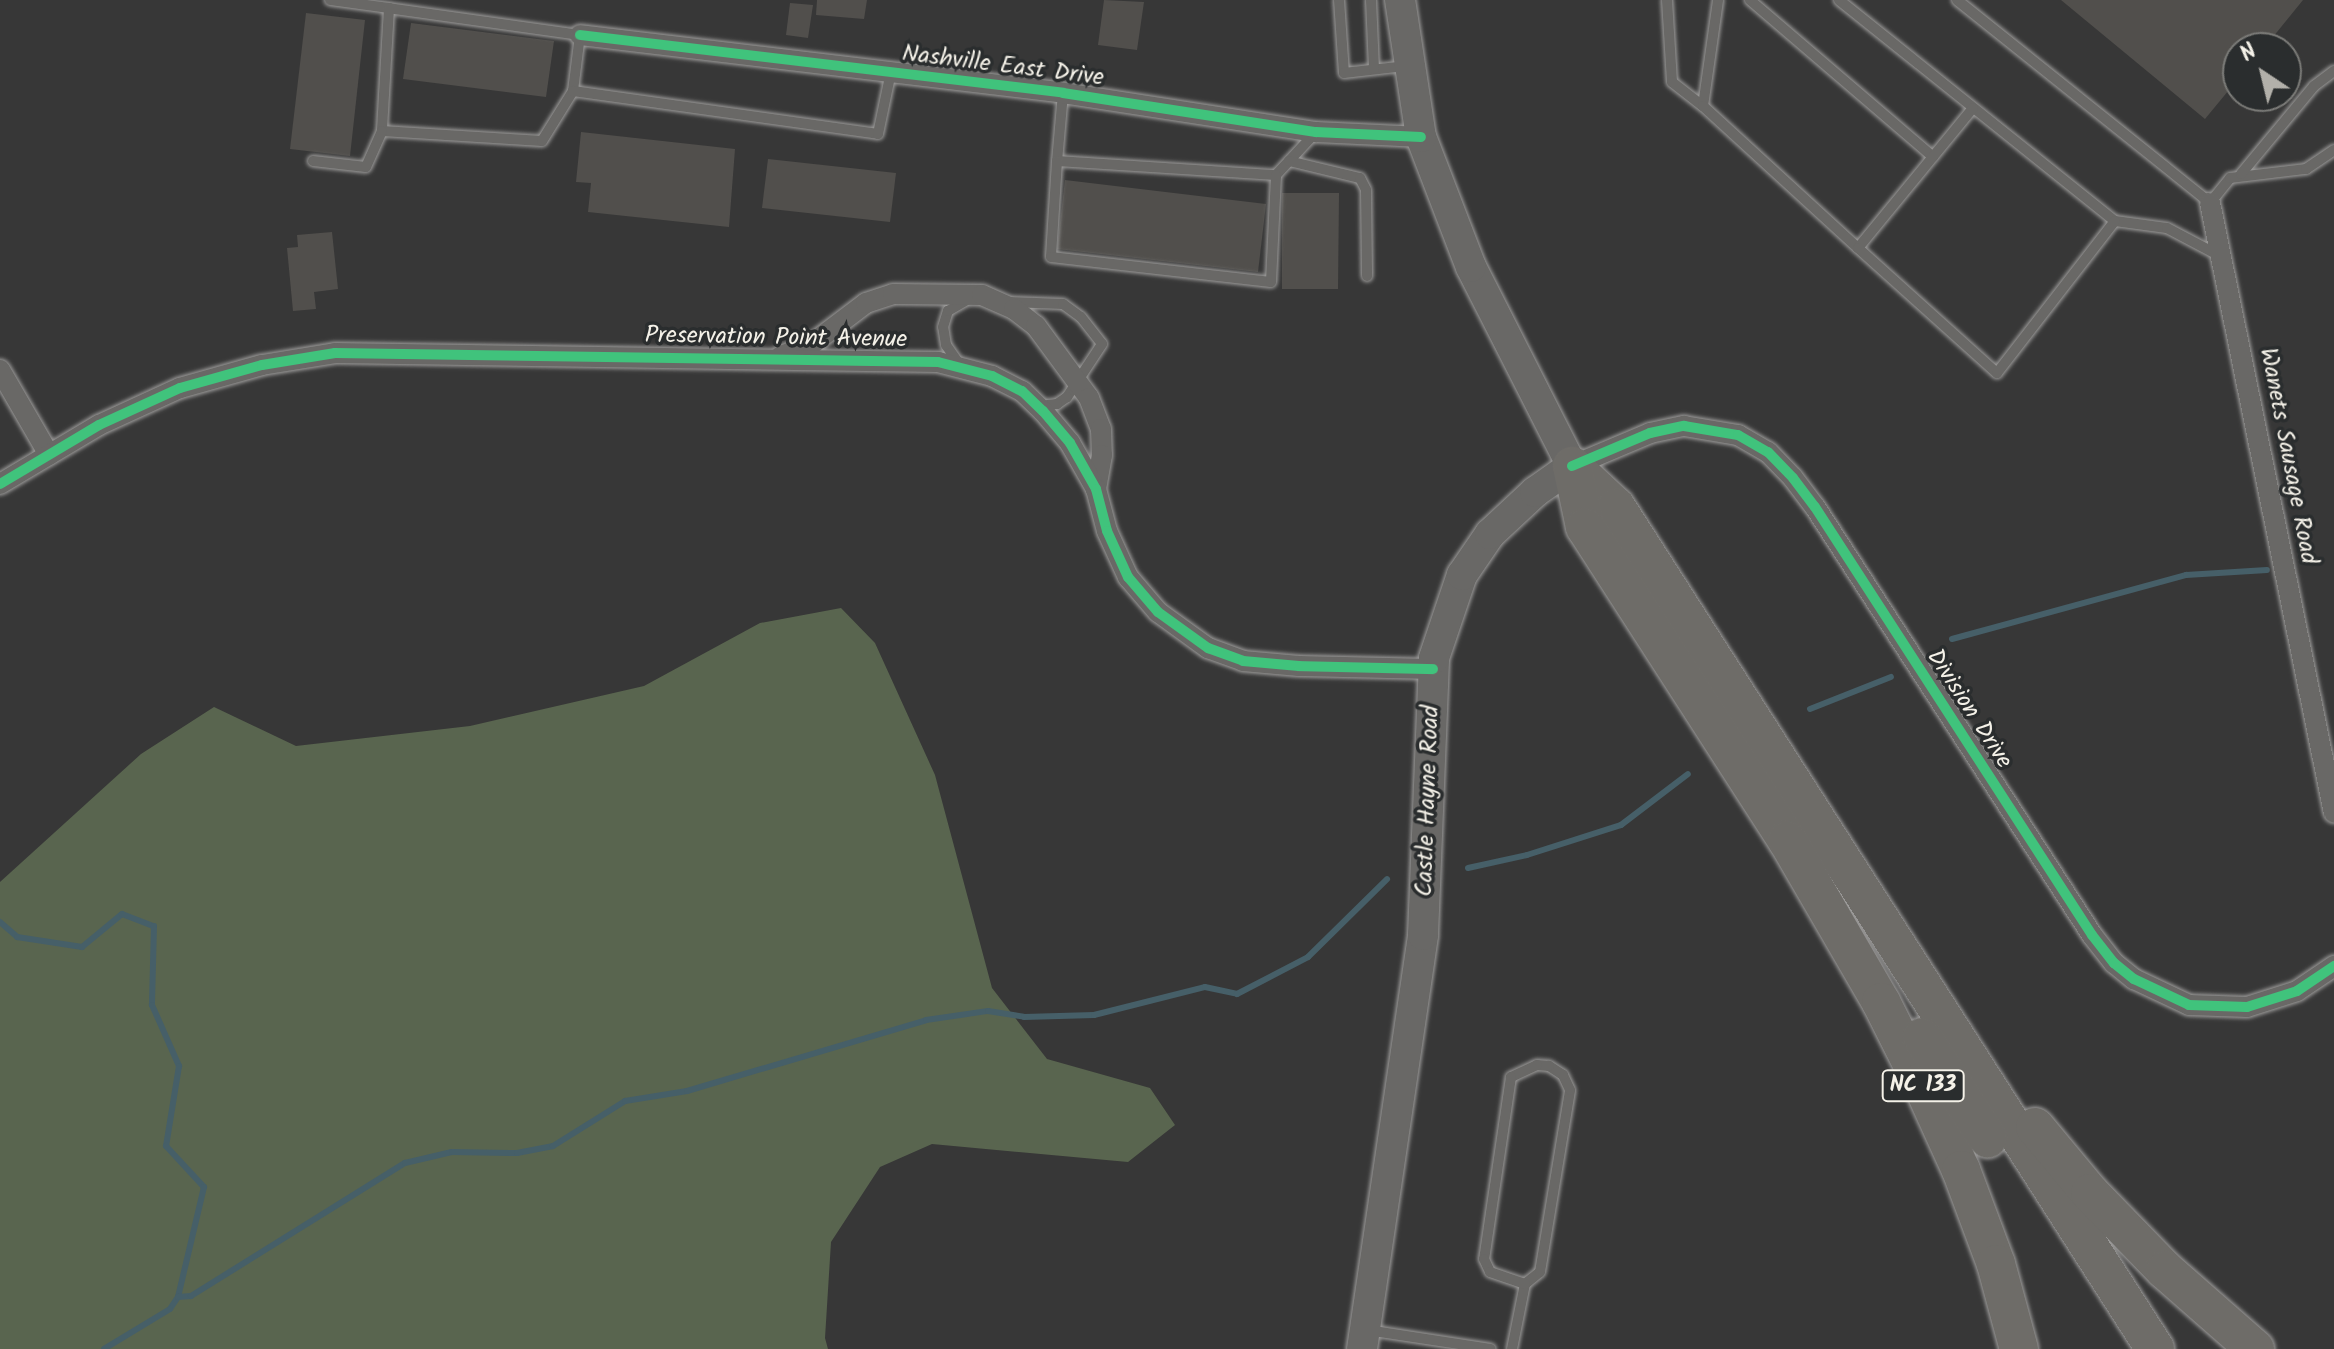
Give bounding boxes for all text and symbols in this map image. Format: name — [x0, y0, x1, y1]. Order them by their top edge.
north arrow — [2222, 32, 2302, 112]
text: N — [2233, 35, 2265, 72]
street label: Nashville East Drive — [900, 39, 1106, 93]
street label: Preservation Point Avenue — [645, 321, 907, 355]
street label: Wanets Sausage Road — [2253, 345, 2323, 567]
street label: Division Drive — [1920, 644, 2018, 774]
street label: Castle Hayne Road — [1410, 705, 1446, 897]
road number: NC 133 — [1881, 1068, 1965, 1104]

